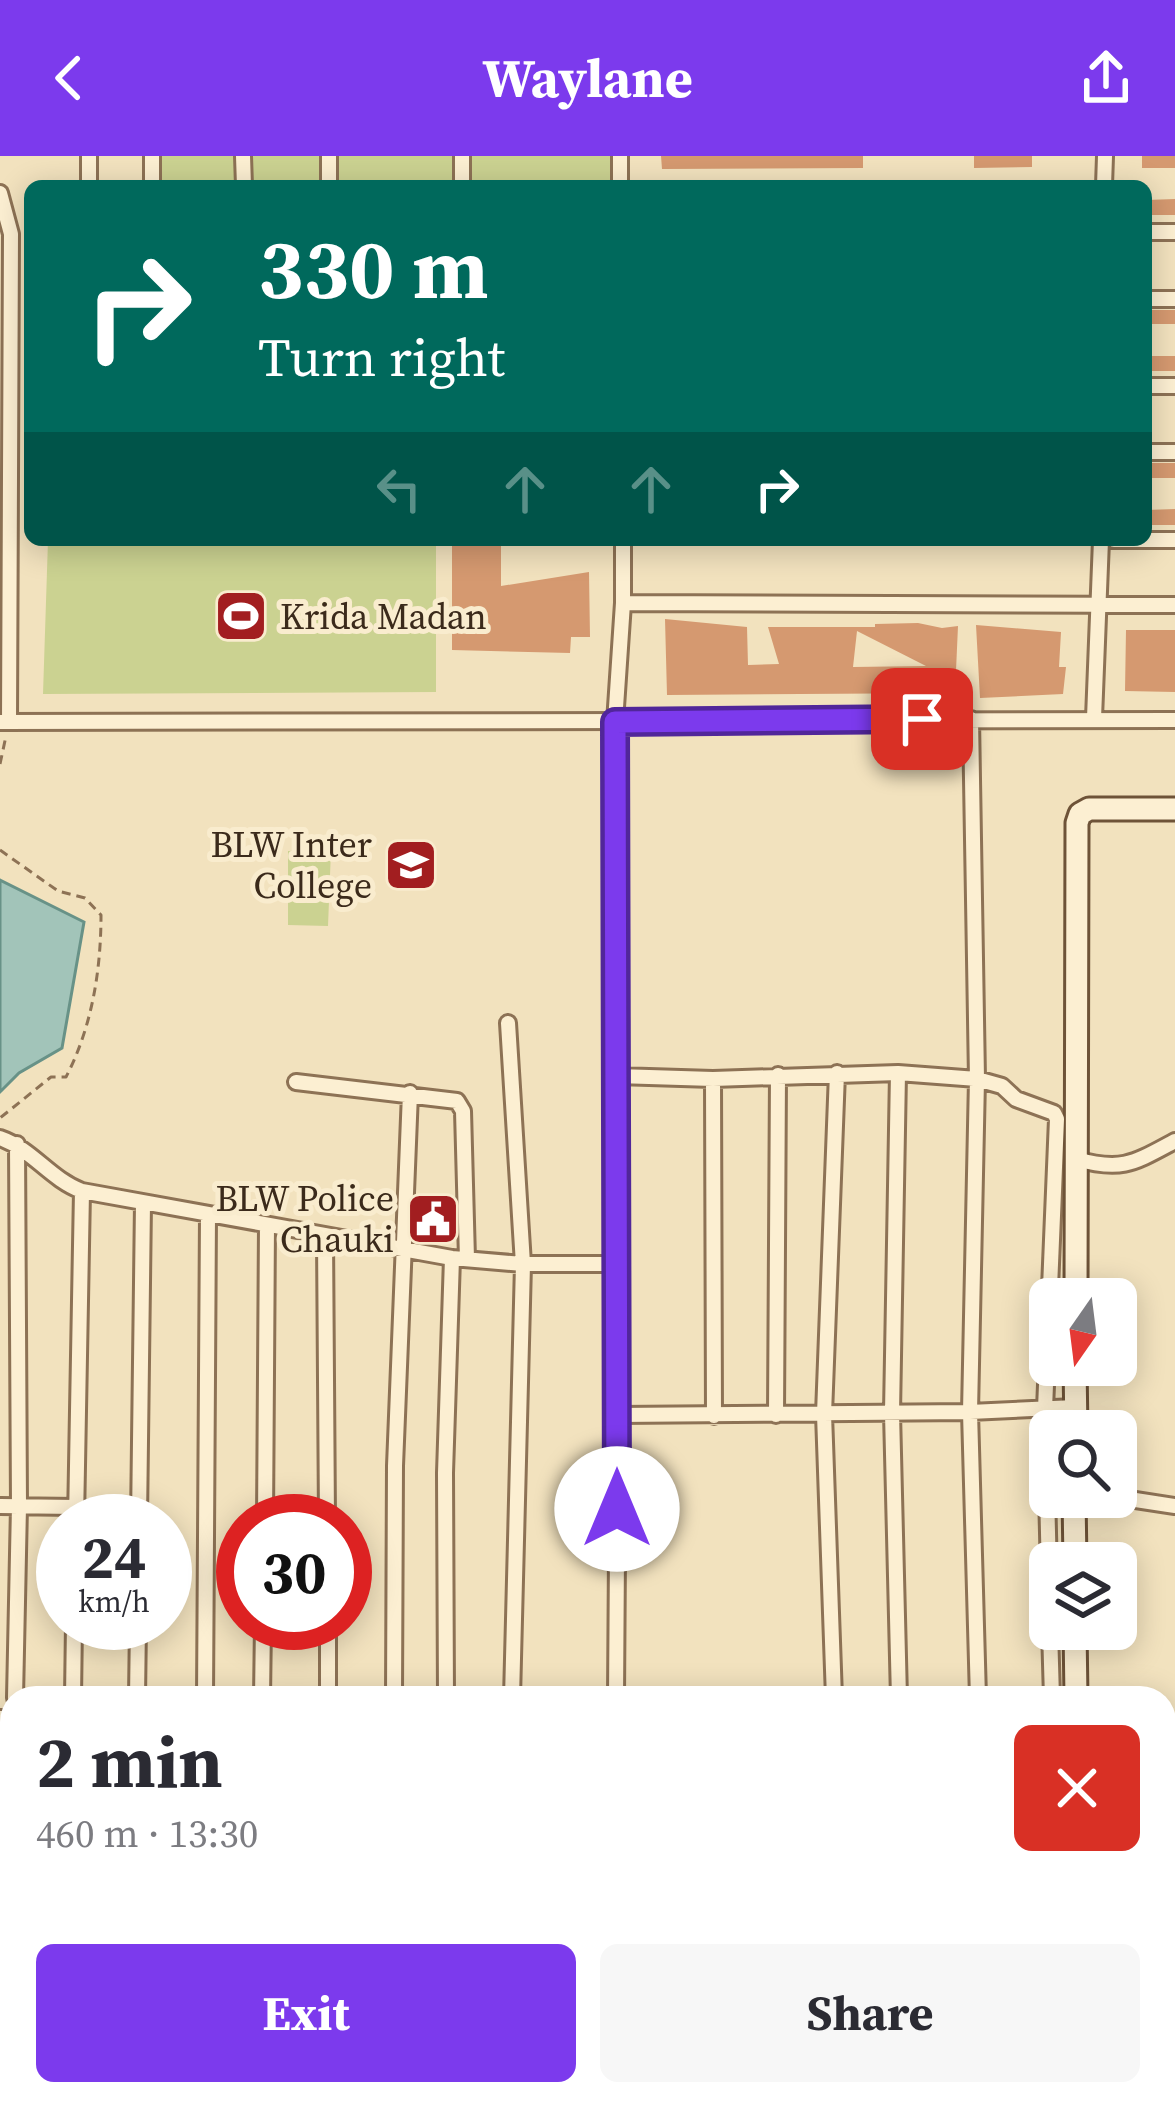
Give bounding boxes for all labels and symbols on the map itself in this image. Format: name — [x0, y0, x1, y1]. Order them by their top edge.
sports icon: Krida Madan — [213, 588, 269, 644]
place label: Krida Madan — [280, 592, 487, 641]
pin — [871, 668, 973, 770]
place label: BLW Inter College — [210, 820, 372, 910]
school or university icon: BLW Inter College — [383, 837, 439, 893]
place label: BLW Police Chauki — [215, 1174, 394, 1264]
public building icon: BLW Police Chauki — [405, 1191, 461, 1247]
north arrow — [1029, 1278, 1137, 1386]
position arrow — [554, 1446, 680, 1572]
speed limit sign: 30 — [216, 1494, 372, 1650]

